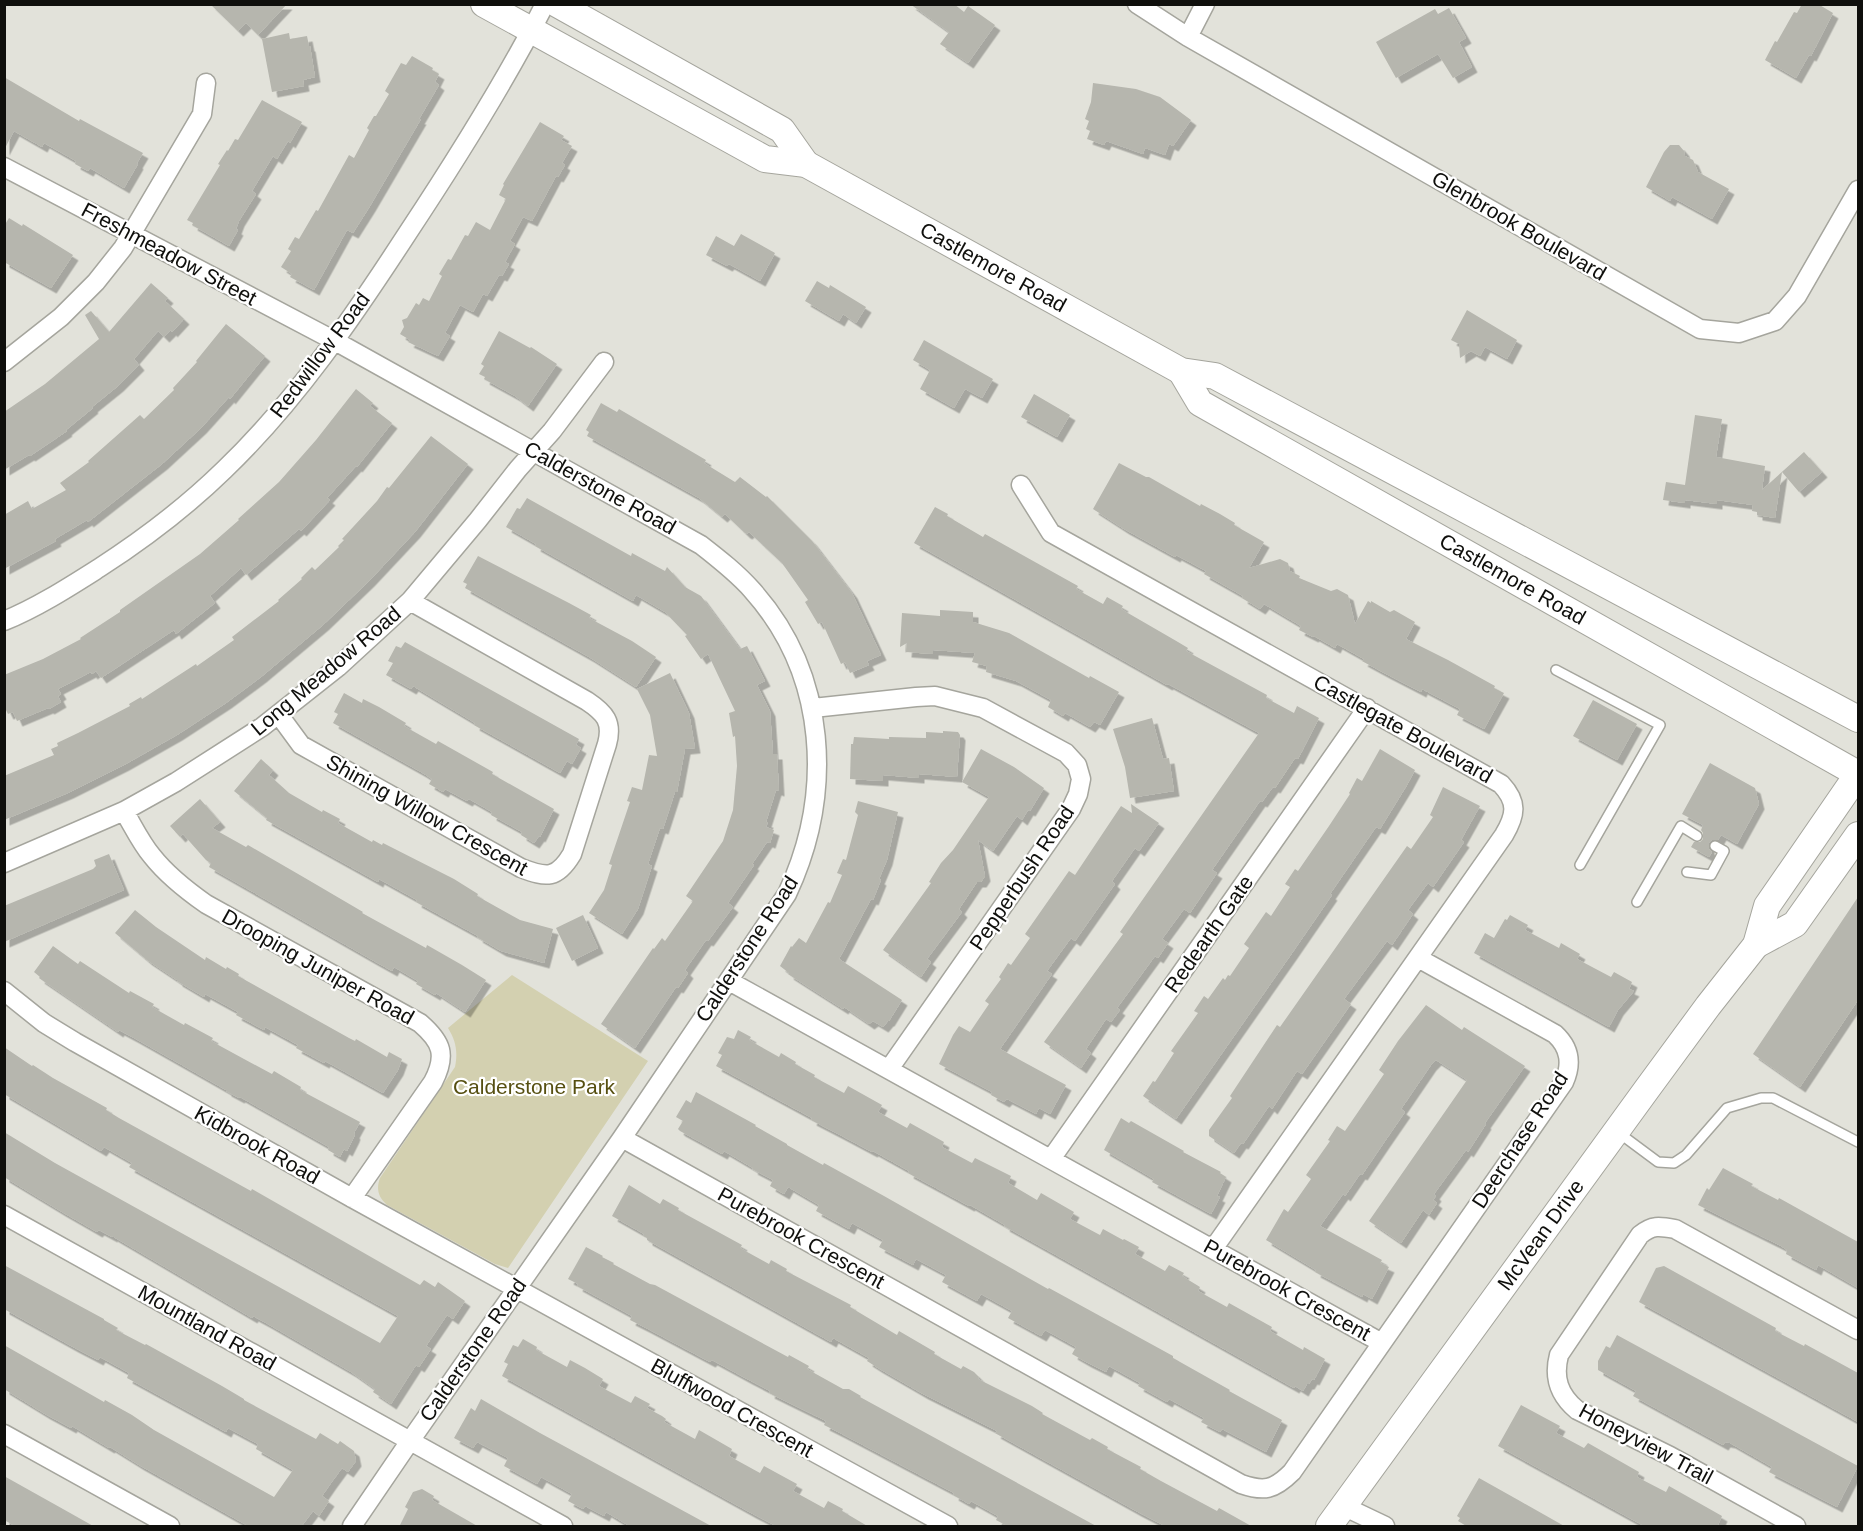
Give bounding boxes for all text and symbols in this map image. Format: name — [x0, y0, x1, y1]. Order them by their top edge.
street label: Glenbrook Boulevard — [1428, 166, 1610, 285]
street label: Freshmeadow Street — [78, 198, 261, 310]
street label: Castlemore Road — [916, 217, 1071, 316]
street label: Redwillow Road — [265, 288, 374, 422]
street label: Calderstone Road — [521, 436, 680, 539]
street label: Castlemore Road — [1436, 529, 1590, 629]
street label: Long Meadow Road — [246, 601, 405, 740]
street label: Castlegate Boulevard — [1310, 670, 1497, 787]
street label: Shining Willow Crescent — [323, 750, 532, 880]
street label: Pepperbush Road — [965, 801, 1078, 954]
street label: Calderstone Road — [691, 871, 802, 1026]
street label: Redearth Gate — [1160, 871, 1258, 997]
street label: Drooping Juniper Road — [218, 904, 418, 1029]
street label: Deerchase Road — [1467, 1067, 1572, 1212]
park label: Calderstone Park — [453, 1075, 616, 1098]
street label: Kidbrook Road — [191, 1101, 324, 1188]
street label: McVean Drive — [1493, 1175, 1588, 1294]
street label: Purebrook Crescent — [714, 1182, 889, 1293]
street label: Purebrook Crescent — [1200, 1234, 1375, 1345]
street label: Calderstone Road — [415, 1274, 531, 1426]
street label: Mountland Road — [134, 1280, 280, 1375]
street label: Bluffwood Crescent — [647, 1353, 817, 1462]
street label: Honeyview Trail — [1575, 1399, 1717, 1489]

